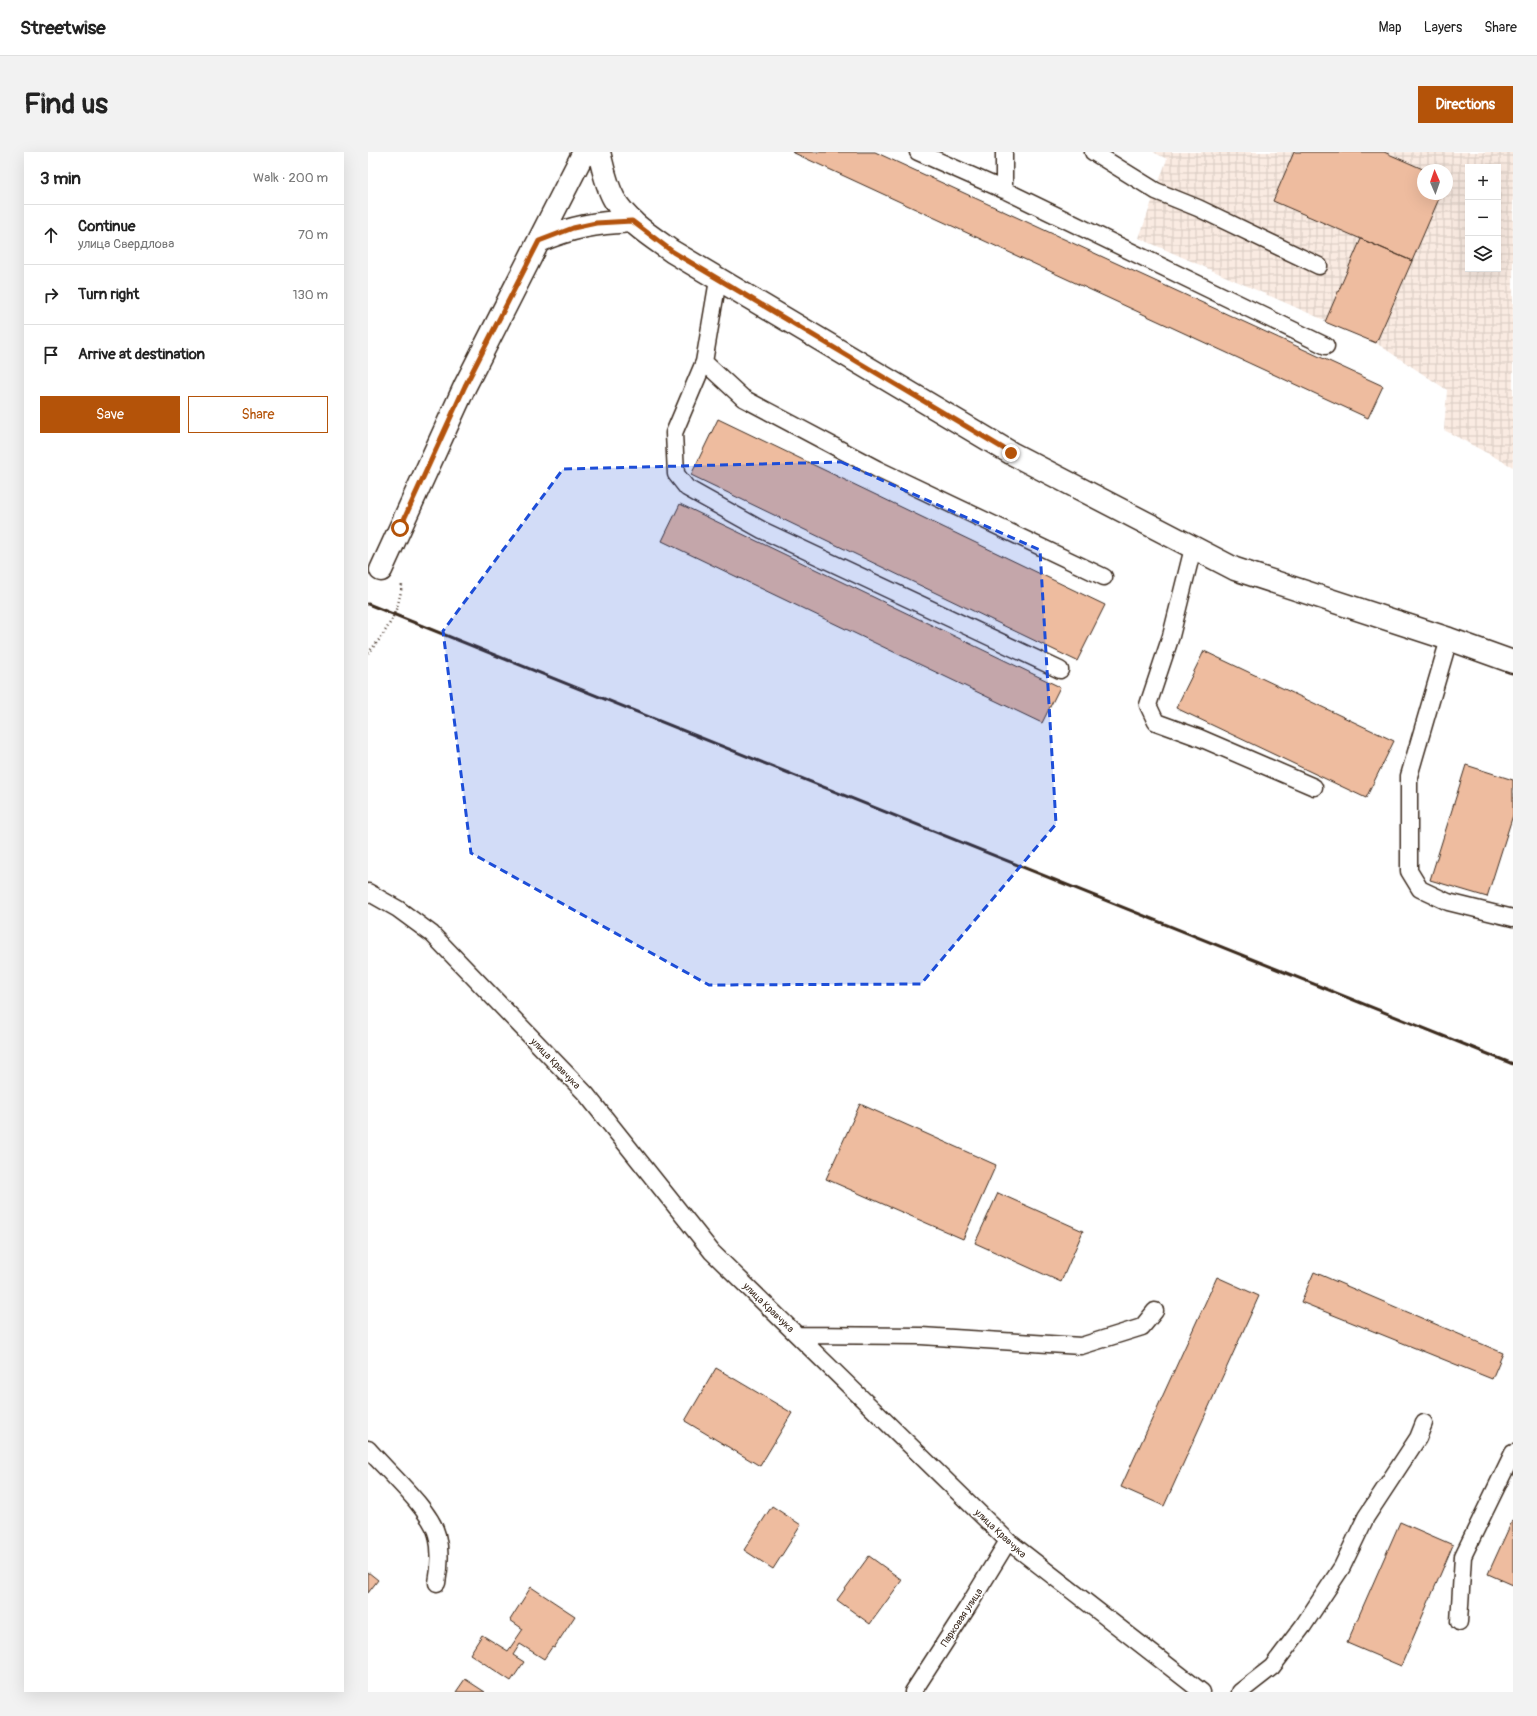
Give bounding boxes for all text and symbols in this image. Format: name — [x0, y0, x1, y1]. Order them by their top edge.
text: Streetwise — [20, 16, 106, 40]
text: Map — [1379, 19, 1402, 36]
text: Layers — [1424, 19, 1462, 36]
text: Share — [1484, 19, 1517, 36]
button: Directions — [1418, 86, 1513, 123]
text: Find us — [24, 87, 108, 122]
north arrow — [1417, 164, 1453, 200]
map controls — [1465, 164, 1501, 272]
button: + — [1465, 164, 1501, 200]
text: 3 min — [40, 168, 81, 189]
text: Walk · 200 m — [253, 170, 328, 186]
button: − — [1465, 200, 1501, 236]
text: Continue — [78, 217, 136, 236]
icon: ahead — [40, 224, 62, 246]
text: 70 m — [298, 227, 328, 243]
text: улица Свердлова — [78, 236, 174, 252]
button: layers — [1465, 236, 1501, 272]
icon: right — [40, 284, 62, 306]
text: Turn right — [78, 285, 139, 304]
text: 130 m — [292, 287, 328, 303]
icon: arrive — [40, 344, 62, 366]
text: Arrive at destination — [78, 345, 205, 364]
button: Save — [40, 396, 180, 433]
button: Share — [188, 396, 328, 433]
route end — [1002, 444, 1020, 462]
route start — [391, 519, 409, 537]
street label: улица Кравчука — [527, 1035, 583, 1092]
street label: улица Кравчука — [740, 1280, 797, 1335]
street label: улица Кравчука — [971, 1506, 1029, 1561]
street label: Парковая улица — [938, 1586, 985, 1649]

